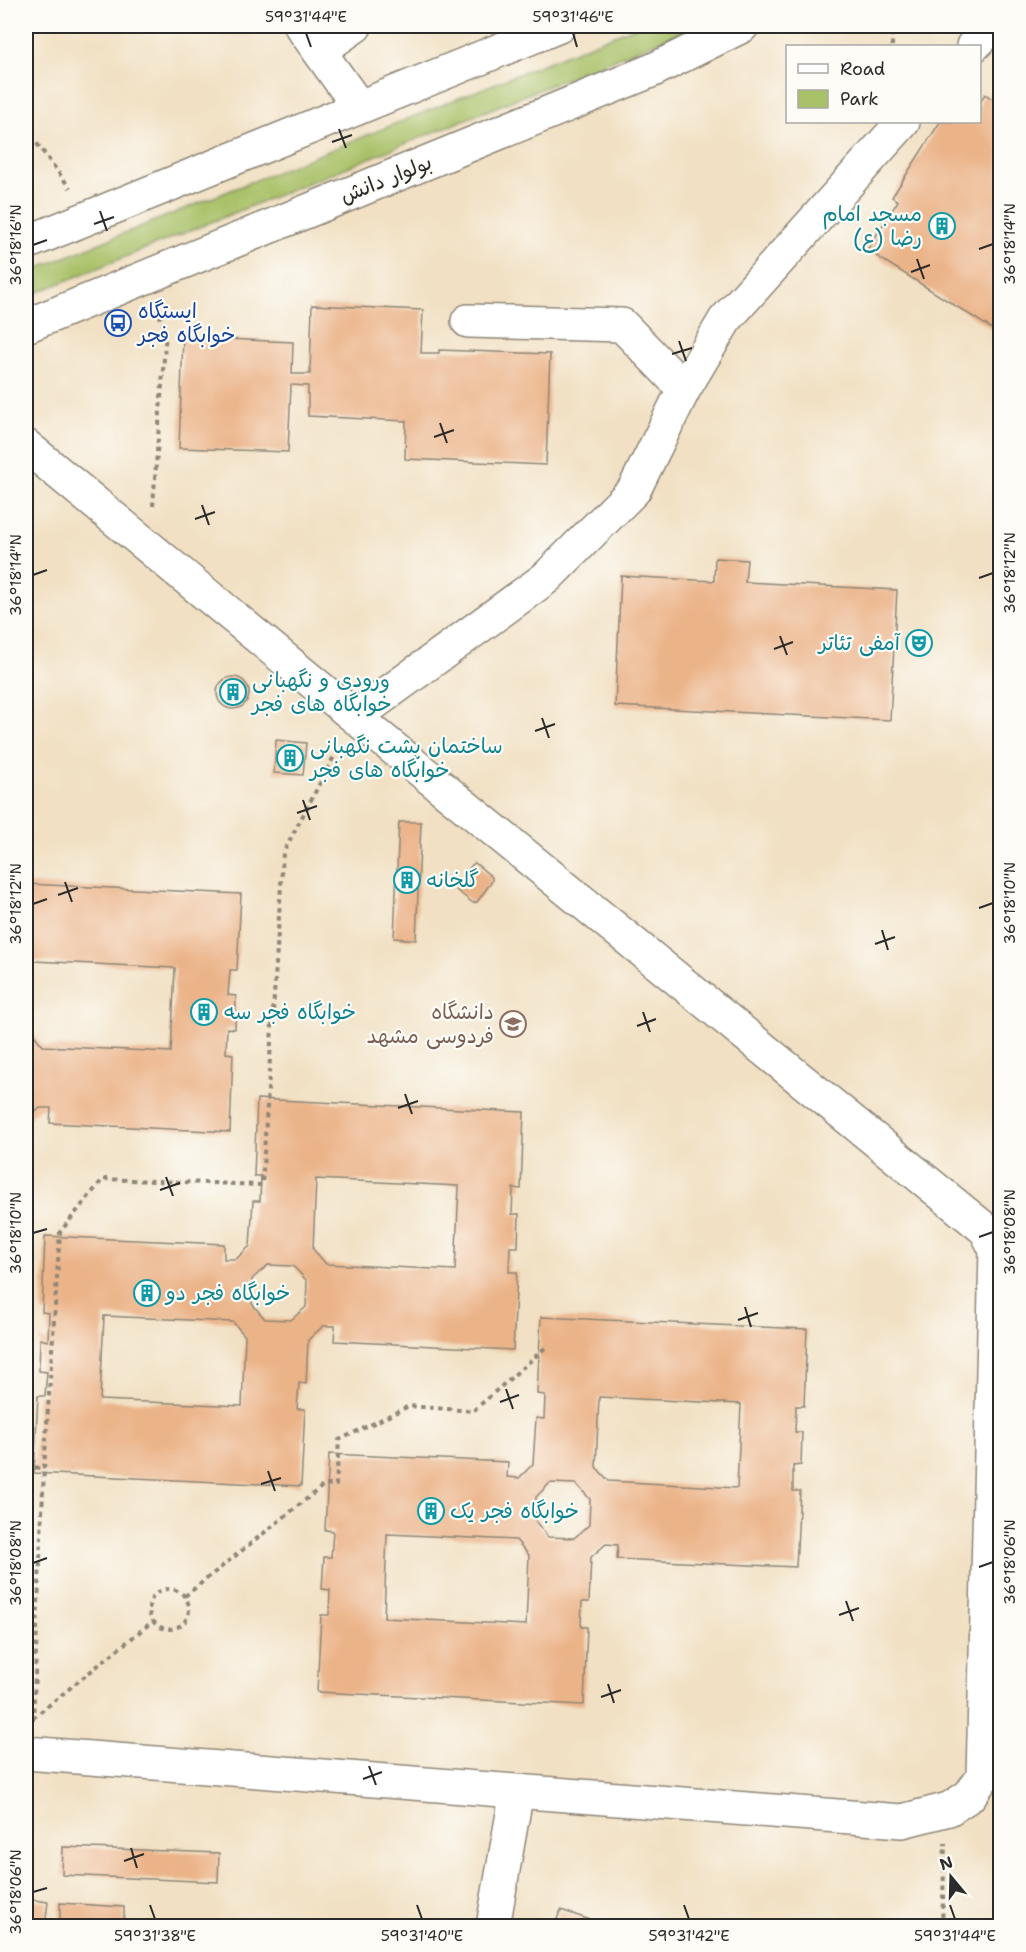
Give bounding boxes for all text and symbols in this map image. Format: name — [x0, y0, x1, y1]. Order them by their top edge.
text: 59°31'44"E — [265, 7, 347, 27]
text: 59°31'46"E — [532, 7, 614, 27]
legend — [786, 45, 981, 123]
text: Road — [840, 57, 885, 81]
text: Park — [840, 87, 879, 111]
street label: بولوار دانش — [336, 148, 436, 210]
place label: مسجد امام رضا (ع) — [822, 200, 922, 253]
text: 36°18'14"N — [1000, 203, 1020, 285]
text: 36°18'16"N — [6, 204, 26, 286]
building icon: مسجد امام رضا (ع) — [927, 211, 957, 241]
place label: ایستگاه خوابگاه فجر — [136, 297, 235, 349]
bus stop icon: ایستگاه خوابگاه فجر — [103, 308, 133, 338]
text: 36°18'12"N — [1000, 532, 1020, 614]
text: 36°18'14"N — [6, 534, 26, 616]
theatre icon: آمفی تئاتر — [904, 628, 934, 658]
place label: آمفی تئاتر — [817, 629, 901, 657]
place label: ورودی و نگهبانی خوابگاه های فجر — [250, 666, 392, 718]
building icon: ورودی و نگهبانی خوابگاه های فجر — [218, 677, 248, 707]
place label: ساختمان پشت نگهبانی خوابگاه های فجر — [308, 732, 503, 784]
building icon: ساختمان پشت نگهبانی خوابگاه های فجر — [275, 743, 305, 773]
text: 36°18'10"N — [1000, 862, 1020, 944]
text: 36°18'12"N — [6, 863, 26, 945]
building icon: گلخانه — [392, 865, 422, 895]
place label: گلخانه — [426, 866, 479, 894]
building icon: خوابگاه فجر سه — [189, 997, 219, 1027]
place label: خوابگاه فجر سه — [224, 998, 356, 1026]
place label: دانشگاه فردوسی مشهد — [367, 998, 494, 1050]
school or university icon: دانشگاه فردوسی مشهد — [498, 1009, 528, 1039]
text: 36°18'08"N — [1000, 1189, 1020, 1275]
text: 36°18'10"N — [6, 1192, 26, 1274]
building icon: خوابگاه فجر دو — [132, 1278, 162, 1308]
place label: خوابگاه فجر دو — [164, 1279, 290, 1307]
building icon: خوابگاه فجر یک — [416, 1496, 446, 1526]
place label: خوابگاه فجر یک — [450, 1497, 579, 1525]
text: 36°18'06"N — [1000, 1519, 1020, 1605]
text: 36°18'08"N — [6, 1520, 26, 1606]
north arrow — [921, 1847, 981, 1907]
text: 36°18'06"N — [6, 1849, 26, 1935]
text: N — [937, 1851, 956, 1875]
text: 59°31'38"E — [114, 1926, 196, 1946]
text: 59°31'40"E — [381, 1926, 463, 1946]
text: 59°31'42"E — [648, 1926, 730, 1946]
text: 59°31'44"E — [914, 1926, 996, 1946]

